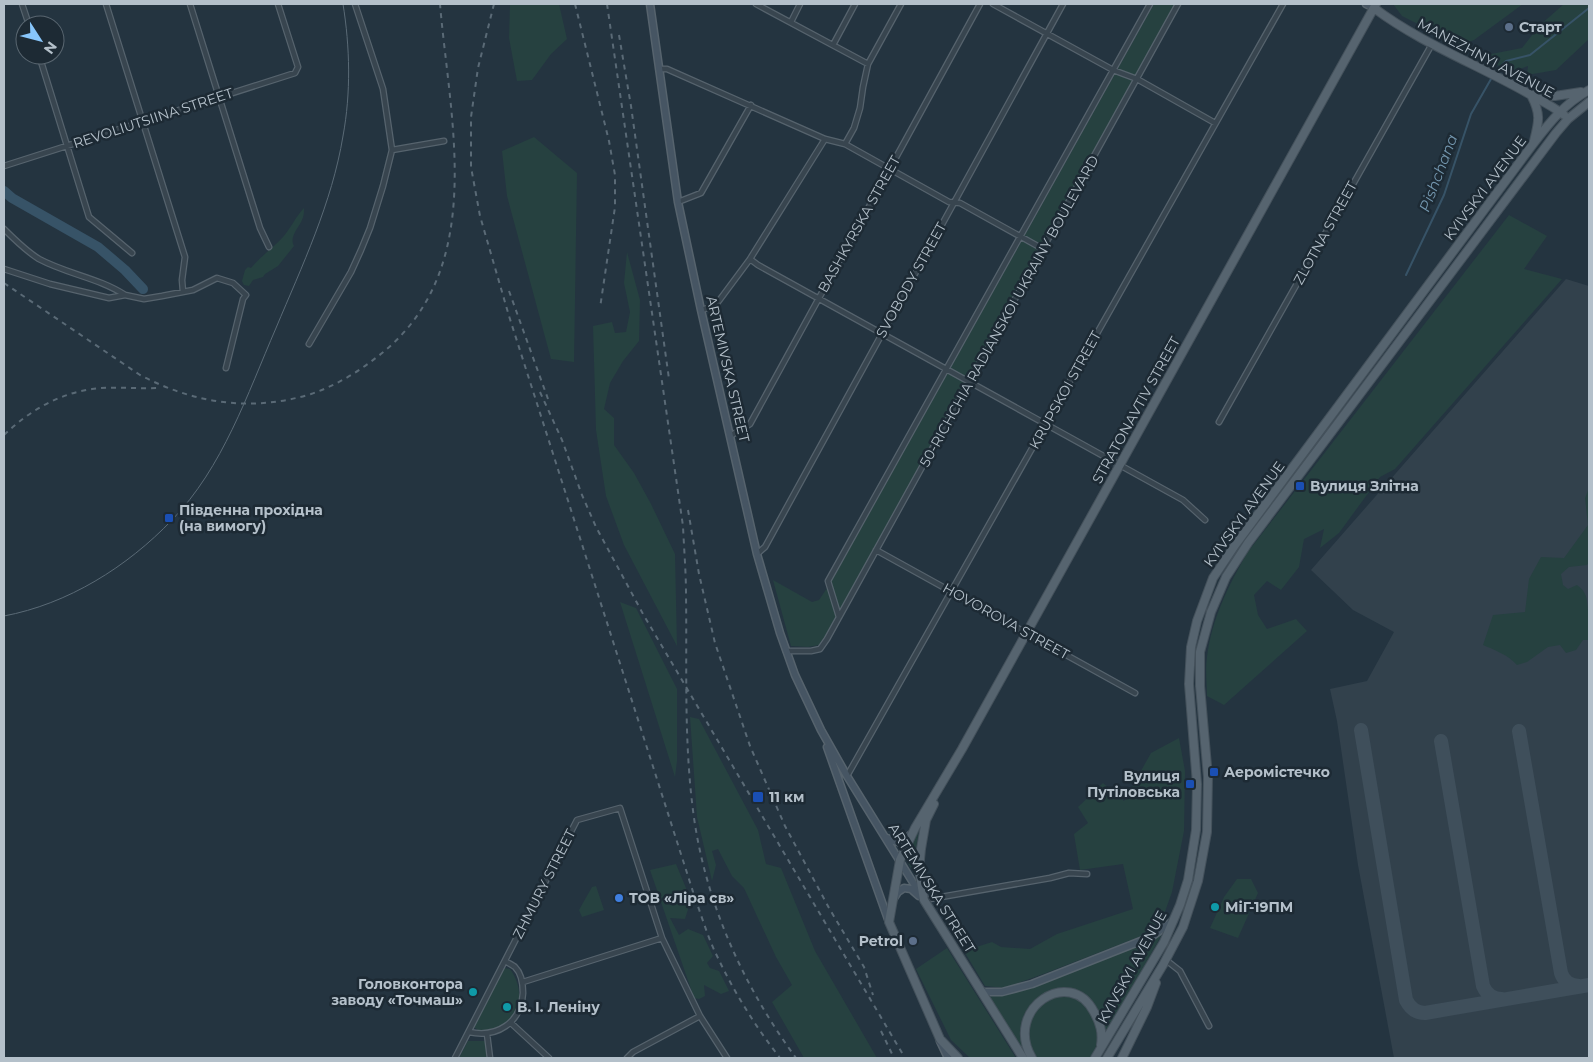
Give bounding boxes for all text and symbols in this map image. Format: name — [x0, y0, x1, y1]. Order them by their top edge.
street label: MANEZHNYI AVENUE — [1414, 14, 1558, 102]
north arrow — [15, 15, 65, 65]
place label: Старт — [1519, 18, 1562, 36]
marker: Старт — [1503, 21, 1515, 33]
text: N — [40, 38, 61, 58]
street label: REVOLIUTSIINA STREET — [71, 84, 235, 152]
water label: Pishchana — [1415, 132, 1461, 214]
street label: KYIVSKYI AVENUE — [1440, 132, 1530, 244]
street label: BASHKYRSKA STREET — [814, 152, 904, 296]
street label: 50-RICHCHIA RADIANSKOI UKRAINY BOULEVARD — [915, 152, 1103, 470]
street label: ZLOTNA STREET — [1289, 178, 1361, 288]
street label: SVOBODY STREET — [872, 219, 950, 341]
street label: ARTEMIVSKA STREET — [702, 294, 754, 444]
street label: KRUPSKOI STREET — [1025, 328, 1105, 452]
street label: STRATONAVTIV STREET — [1088, 333, 1184, 487]
street label: KYIVSKYI AVENUE — [1200, 458, 1288, 570]
place label: Вулиця Злітна — [1310, 477, 1419, 495]
marker: Вулиця Злітна — [1294, 480, 1306, 492]
place label: Південна прохідна (на вимогу) — [179, 501, 323, 535]
marker: Південна прохідна (на вимогу) — [163, 512, 175, 524]
street label: HOVOROVA STREET — [940, 579, 1072, 663]
place label: Аеромістечко — [1224, 763, 1330, 781]
marker: Аеромістечко — [1208, 766, 1220, 778]
place label: Вулиця Путіловська — [1087, 767, 1180, 801]
marker: Вулиця Путіловська — [1184, 778, 1196, 790]
place label: 11 км — [769, 788, 804, 806]
marker: 11 км — [751, 790, 765, 804]
street label: ARTEMIVSKA STREET — [885, 820, 979, 956]
street label: ZHMURY STREET — [509, 826, 579, 942]
place label: ТОВ «Ліра св» — [629, 889, 734, 907]
marker: ТОВ «Ліра св» — [613, 892, 625, 904]
place label: МіГ-19ПМ — [1225, 898, 1293, 916]
marker: МіГ-19ПМ — [1209, 901, 1221, 913]
street label: KYIVSKYI AVENUE — [1094, 907, 1170, 1027]
place label: Petrol — [859, 932, 903, 950]
marker: Petrol — [907, 935, 919, 947]
place label: Головконтора заводу «Точмаш» — [331, 975, 463, 1009]
marker: Головконтора заводу «Точмаш» — [467, 986, 479, 998]
place label: В. І. Леніну — [517, 998, 600, 1016]
marker: В. І. Леніну — [501, 1001, 513, 1013]

